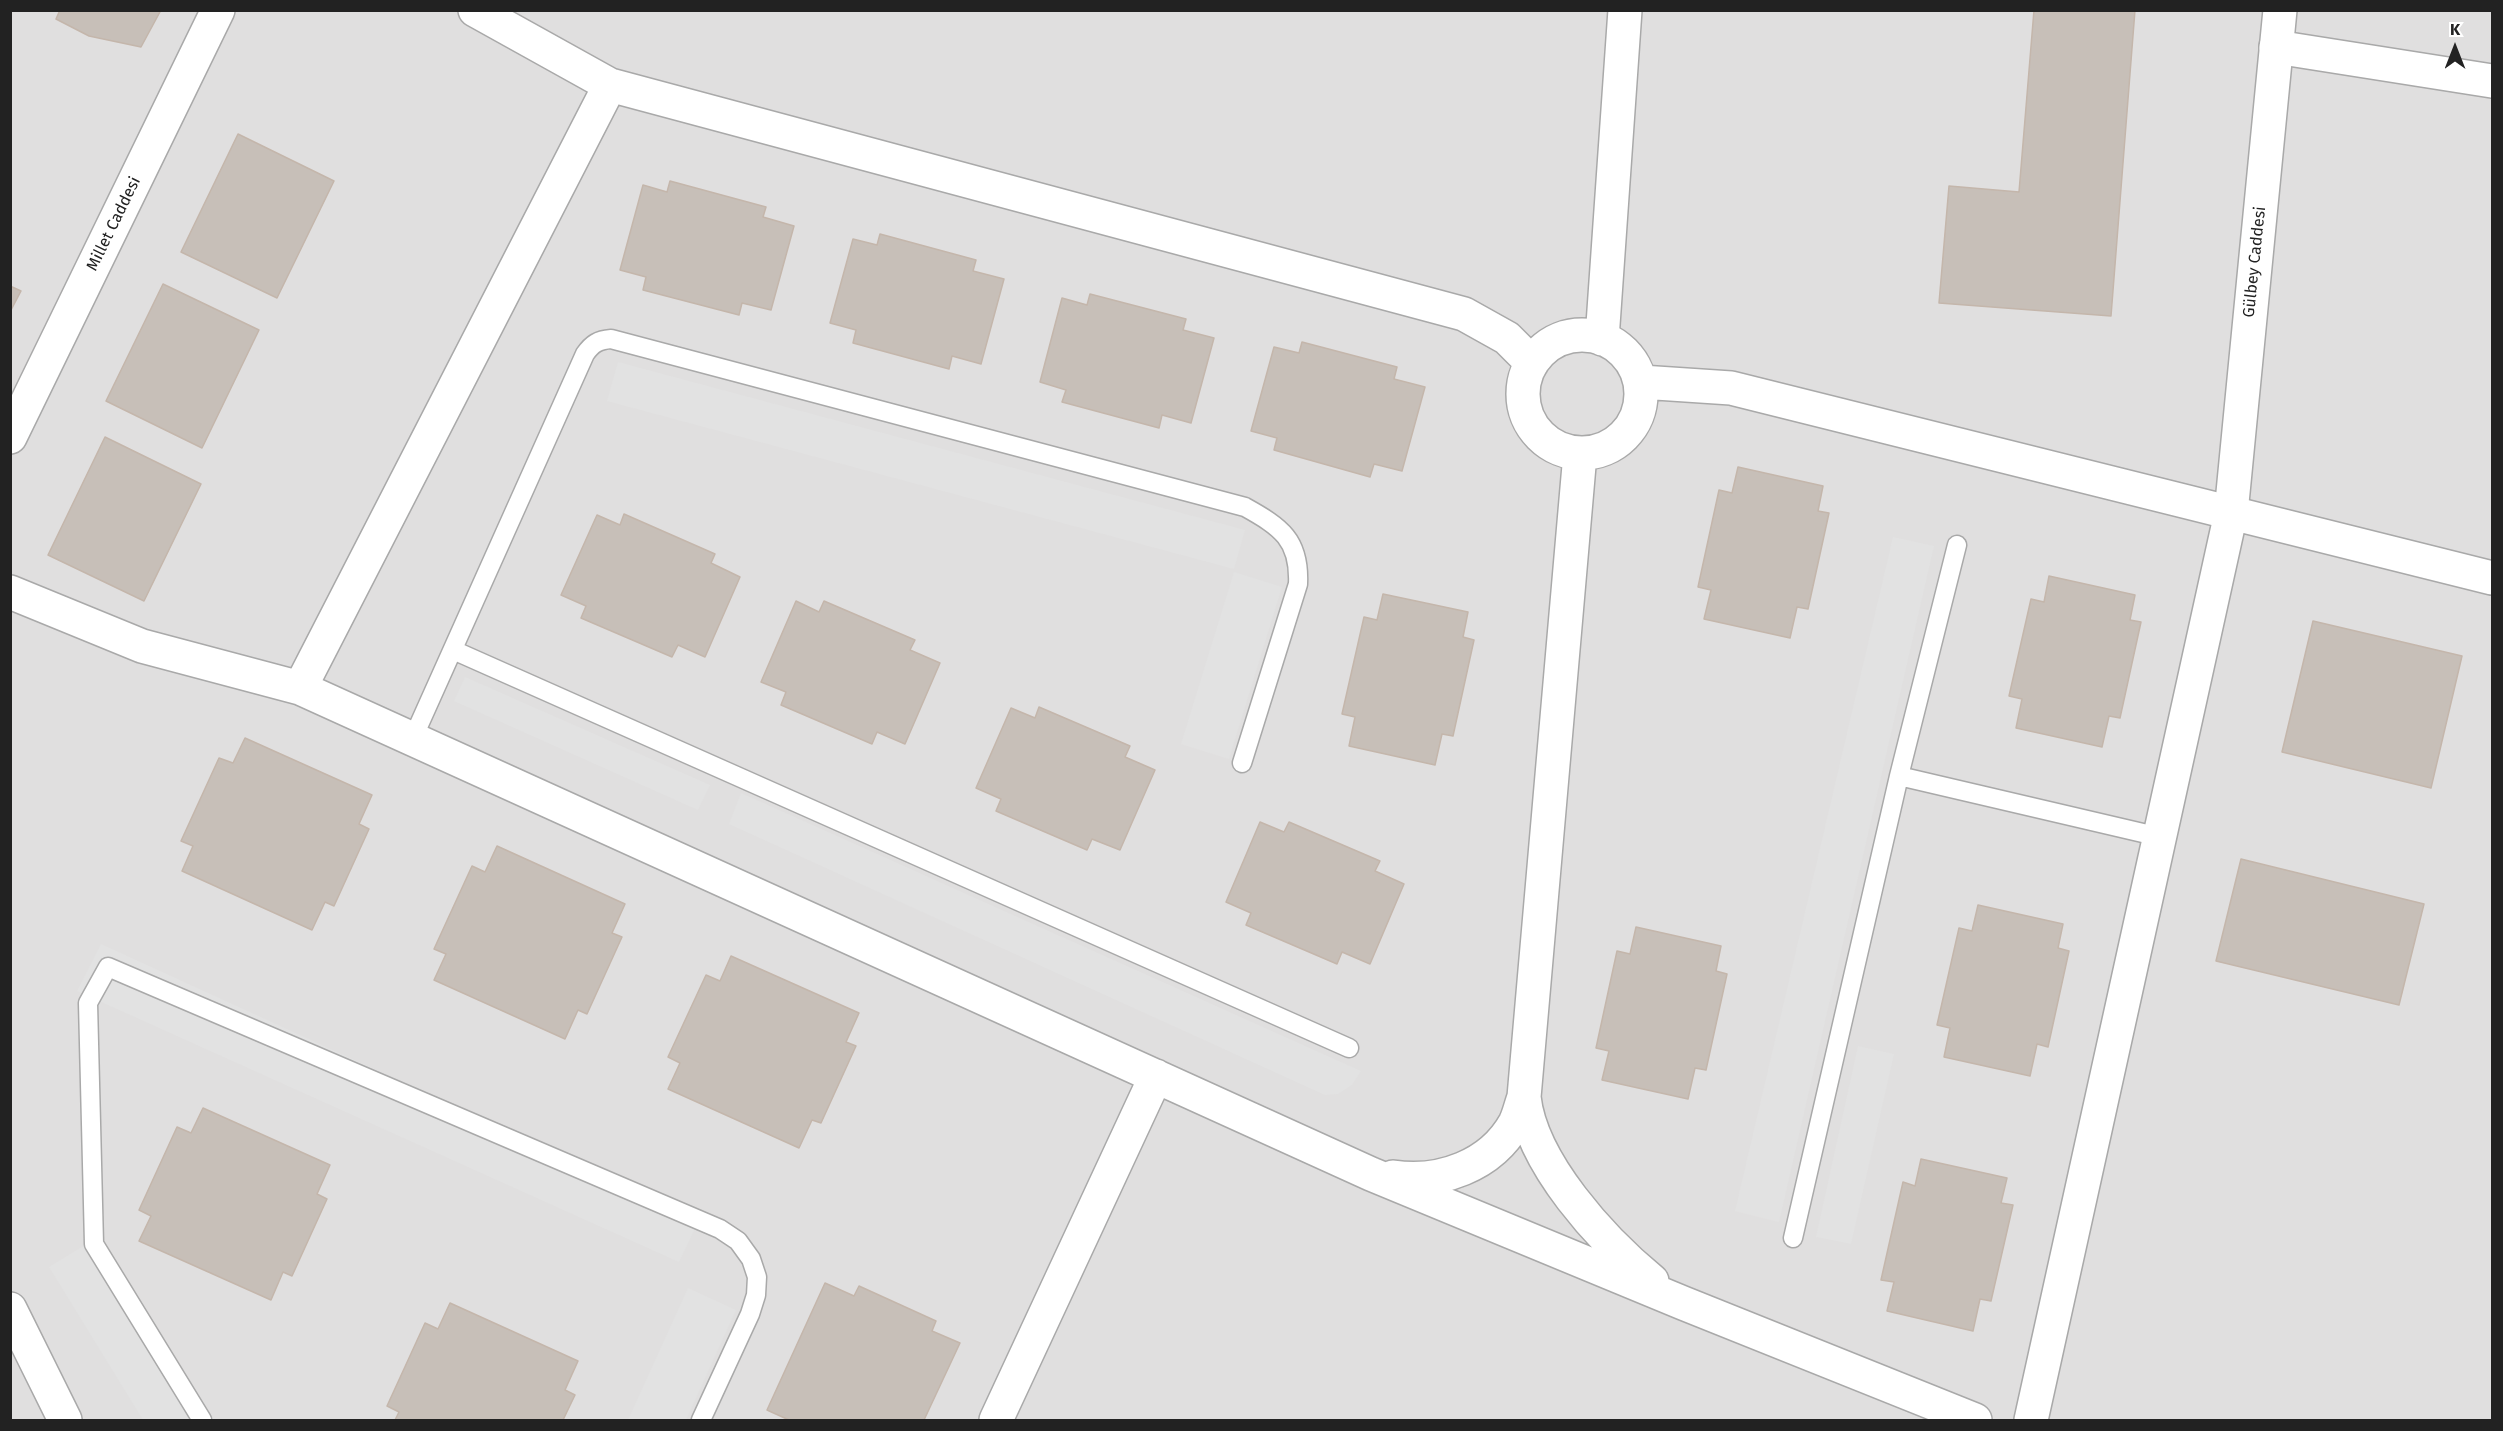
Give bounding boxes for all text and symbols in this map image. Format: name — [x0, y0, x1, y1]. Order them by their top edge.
north arrow — [2425, 18, 2485, 78]
text: K — [2450, 20, 2460, 39]
street label: Millet Caddesi — [83, 174, 145, 274]
street label: Gülbey Caddesi — [2240, 205, 2270, 319]

